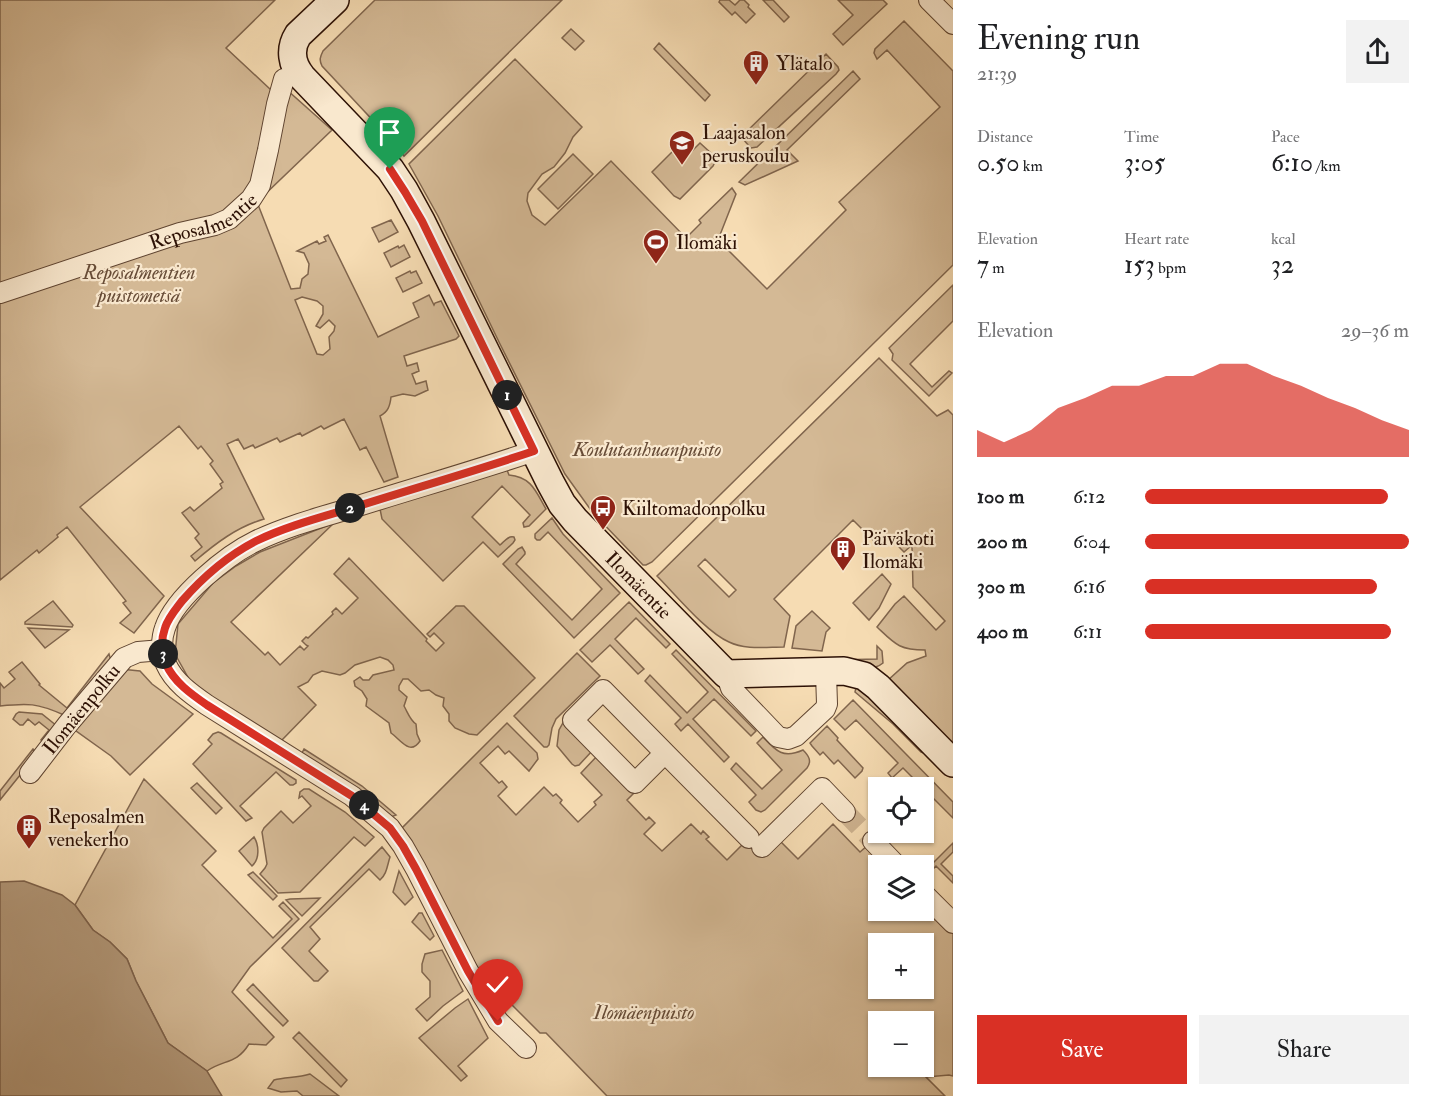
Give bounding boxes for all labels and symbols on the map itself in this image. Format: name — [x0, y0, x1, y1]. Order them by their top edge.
building icon: Ylätalo — [741, 48, 771, 86]
place label: Ylätalo — [776, 51, 833, 76]
pin — [364, 107, 415, 169]
place label: Laajasalon peruskoulu — [701, 120, 790, 169]
school or university icon: Laajasalon peruskoulu — [667, 128, 697, 166]
street label: Reposalmentie — [146, 188, 263, 255]
sports icon: Ilomäki — [641, 227, 671, 265]
place label: Ilomäki — [676, 230, 737, 255]
park label: Reposalmentien puistometsä — [82, 260, 195, 308]
pin: 1 — [492, 380, 522, 410]
park label: Koulutanhuanpuisto — [572, 437, 721, 462]
pin: 2 — [335, 493, 365, 523]
bus stop icon: Kiiltomadonpolku — [588, 493, 618, 531]
place label: Kiiltomadonpolku — [622, 496, 766, 522]
place label: Päiväkoti Ilomäki — [862, 526, 935, 574]
building icon: Päiväkoti Ilomäki — [828, 534, 858, 572]
street label: Ilomäentie — [600, 546, 677, 625]
pin: 3 — [148, 639, 178, 669]
street label: Ilomäenpolku — [37, 659, 126, 760]
pin: 4 — [349, 790, 379, 820]
place label: Reposalmen venekerho — [47, 804, 145, 852]
building icon: Reposalmen venekerho — [14, 812, 44, 850]
pin — [472, 959, 523, 1021]
park label: Ilomäenpuisto — [593, 1000, 694, 1025]

